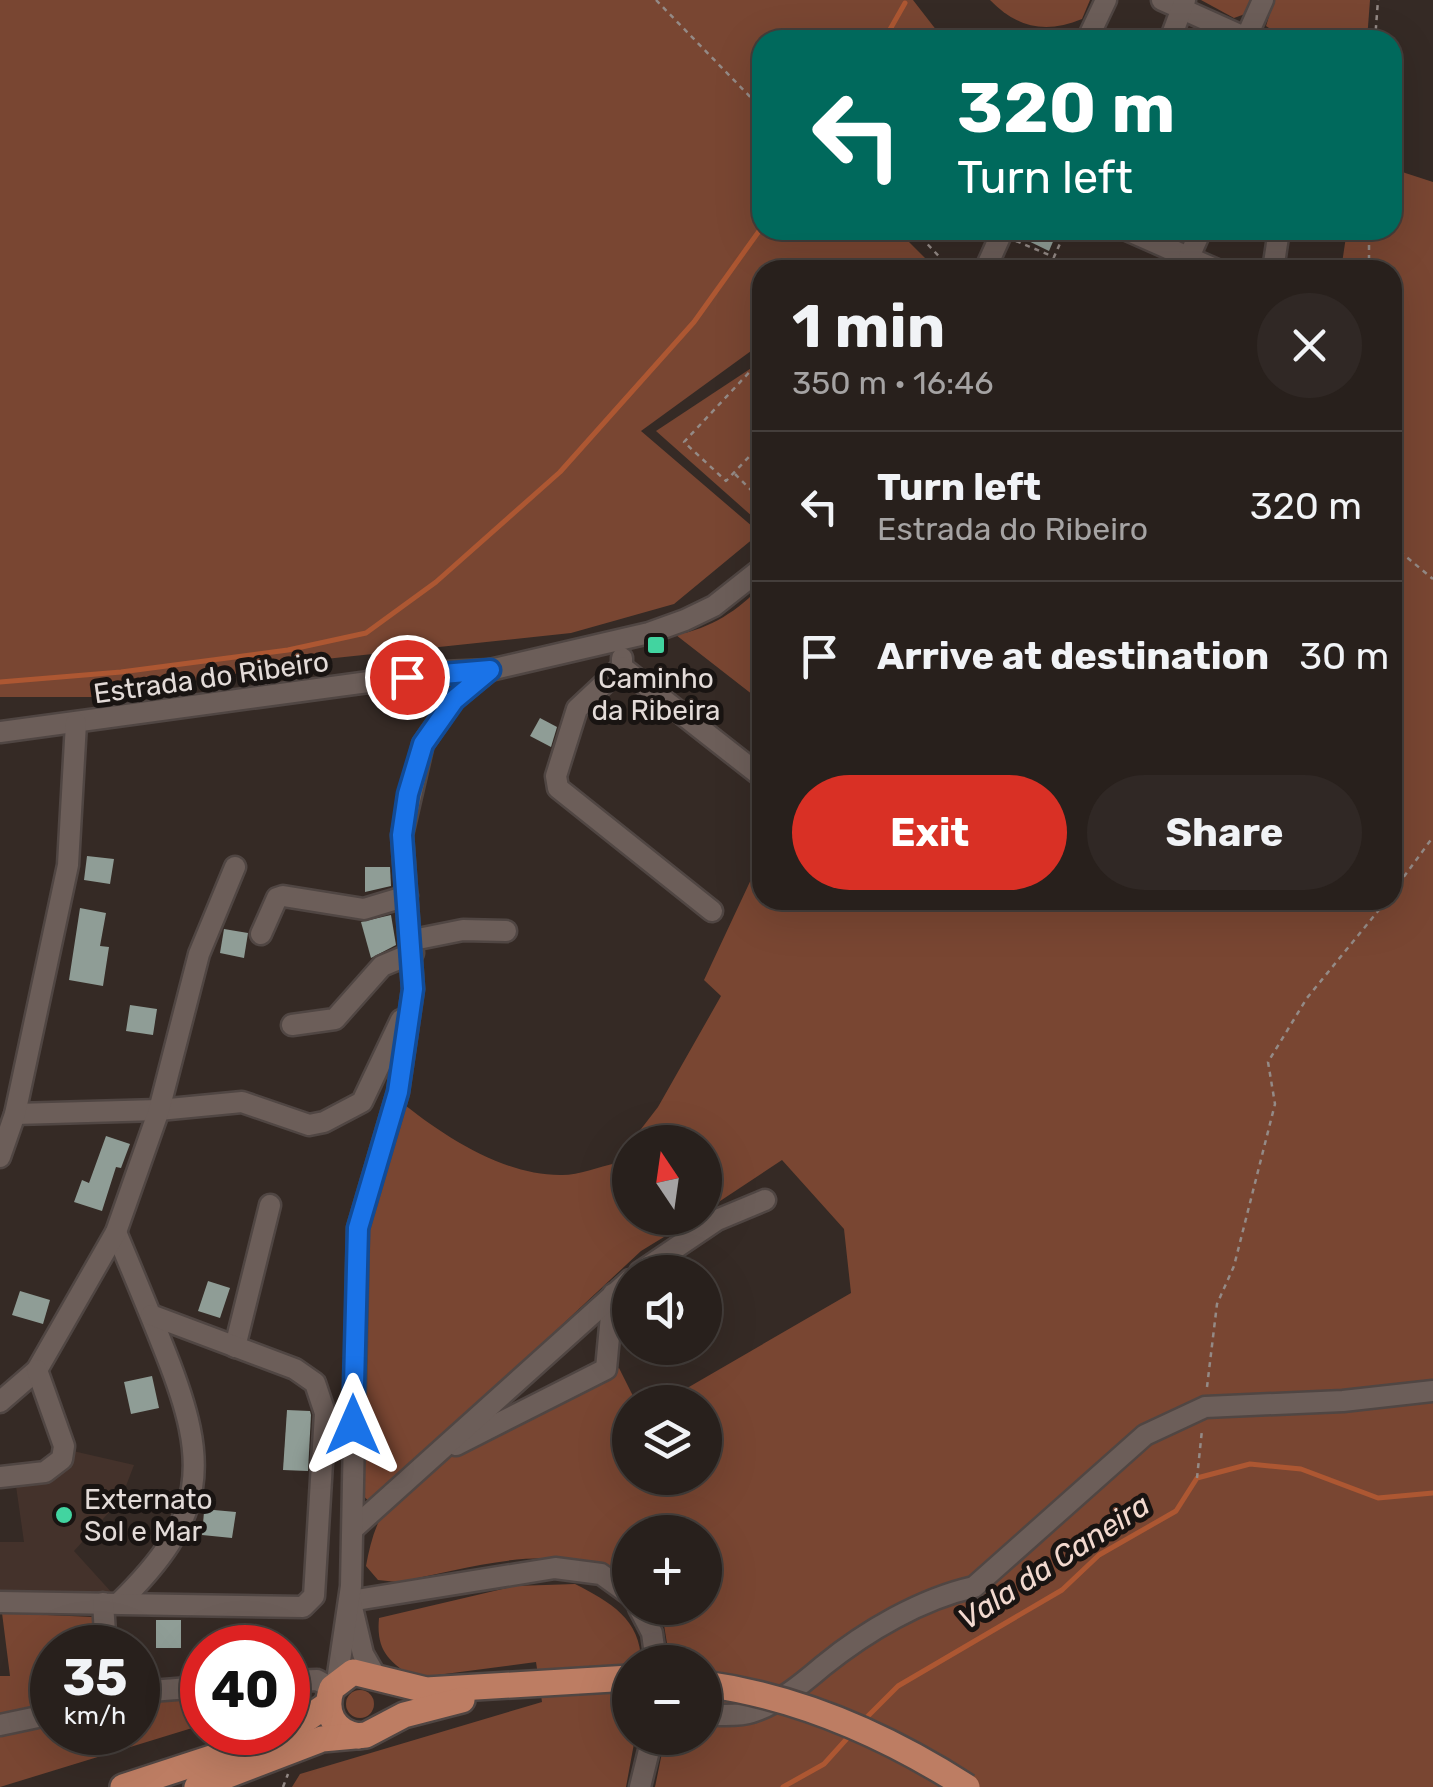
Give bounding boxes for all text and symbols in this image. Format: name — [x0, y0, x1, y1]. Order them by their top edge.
text: 320 m — [957, 67, 1175, 150]
icon: left — [792, 70, 922, 200]
text: Turn left — [957, 151, 1133, 204]
text: 1 min — [792, 291, 945, 362]
button: close — [1257, 293, 1362, 398]
text: 350 m · 16:46 — [792, 364, 993, 402]
text: Turn left — [877, 464, 1041, 510]
icon: left — [792, 479, 847, 534]
text: 320 m — [1250, 483, 1362, 529]
text: Estrada do Ribeiro — [877, 510, 1148, 548]
icon: arrive — [792, 629, 847, 684]
text: Arrive at destination — [877, 633, 1269, 679]
text: 30 m — [1299, 633, 1389, 679]
marker: Caminho da Ribeira — [645, 634, 667, 656]
pin — [365, 635, 450, 720]
street label: Estrada do Ribeiro — [91, 645, 331, 710]
icon: arrive — [380, 650, 435, 705]
place label: Caminho da Ribeira — [591, 662, 721, 727]
button: Exit — [792, 775, 1067, 890]
button: Share — [1087, 775, 1362, 890]
north arrow — [612, 1125, 722, 1235]
map controls — [612, 1125, 722, 1755]
button: sound — [612, 1255, 722, 1365]
position arrow — [301, 1373, 405, 1477]
button: layers — [612, 1385, 722, 1495]
place label: Externato Sol e Mar — [84, 1483, 213, 1548]
water label: Vala da Caneira — [951, 1487, 1157, 1637]
marker: Externato Sol e Mar — [53, 1504, 75, 1526]
button: + — [612, 1515, 722, 1625]
speed limit sign: 40 — [180, 1625, 310, 1755]
button: − — [612, 1645, 722, 1755]
text: 35 — [62, 1648, 128, 1708]
text: km/h — [64, 1701, 126, 1730]

